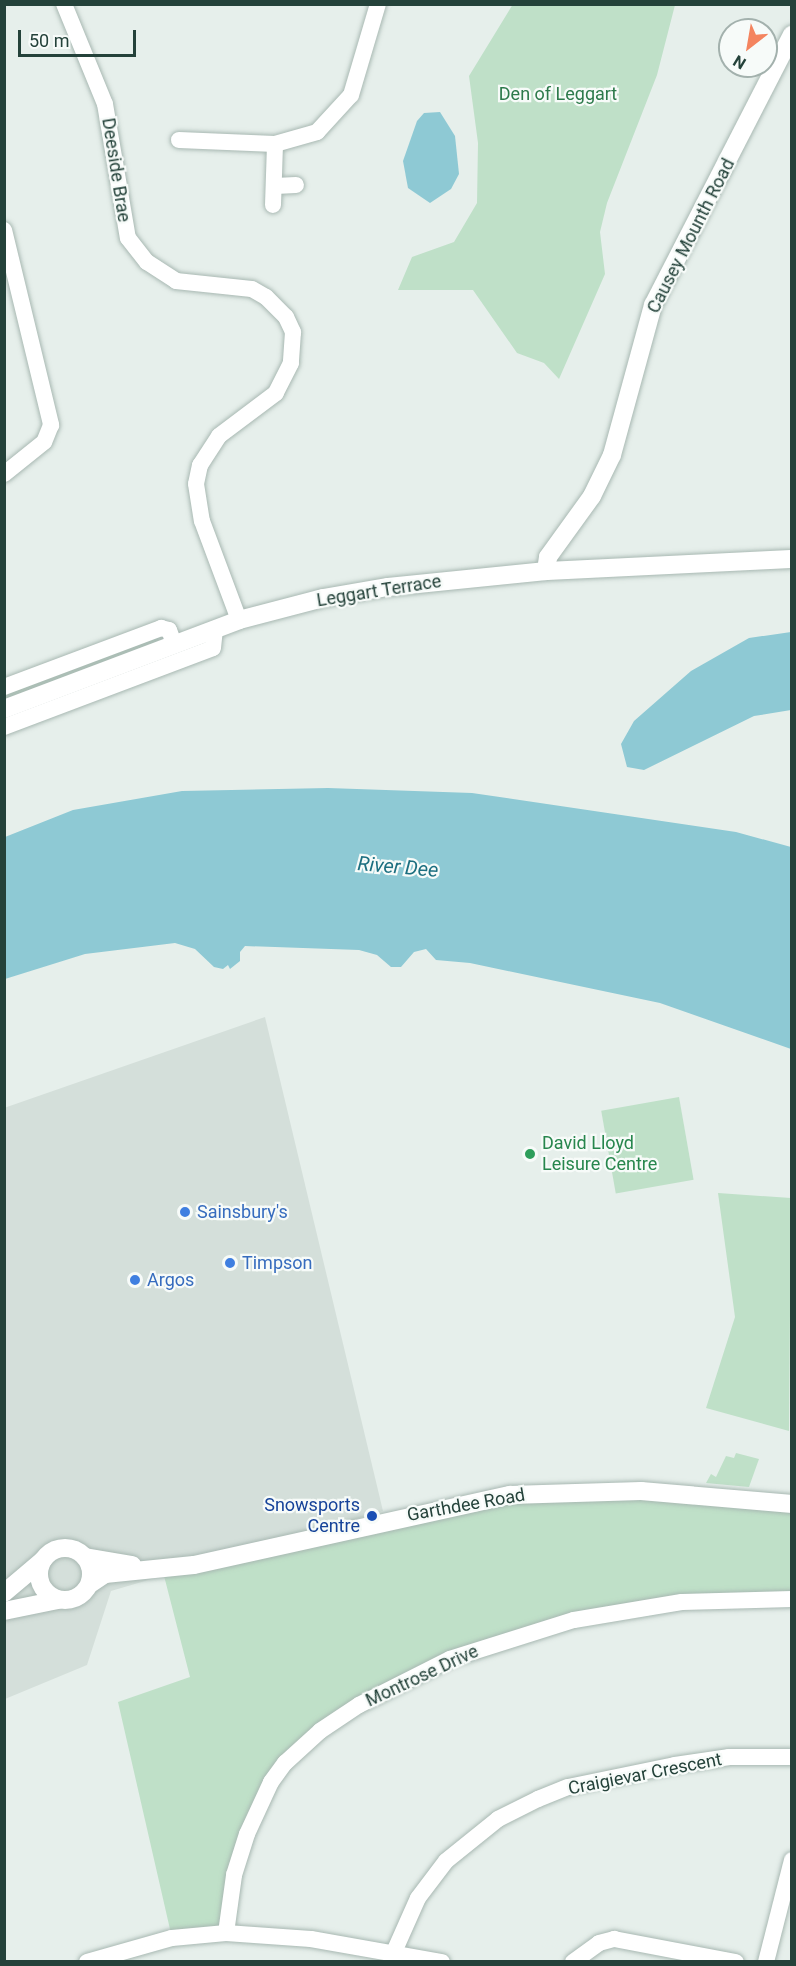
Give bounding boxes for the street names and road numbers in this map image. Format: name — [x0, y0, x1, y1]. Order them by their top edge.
street label: Deeside Brae — [97, 116, 135, 224]
street label: Causey Mounth Road — [643, 155, 739, 317]
street label: Leggart Terrace — [315, 570, 443, 612]
street label: Garthdee Road — [405, 1484, 527, 1526]
street label: Montrose Drive — [362, 1640, 482, 1712]
street label: Craigievar Crescent — [566, 1749, 724, 1799]

